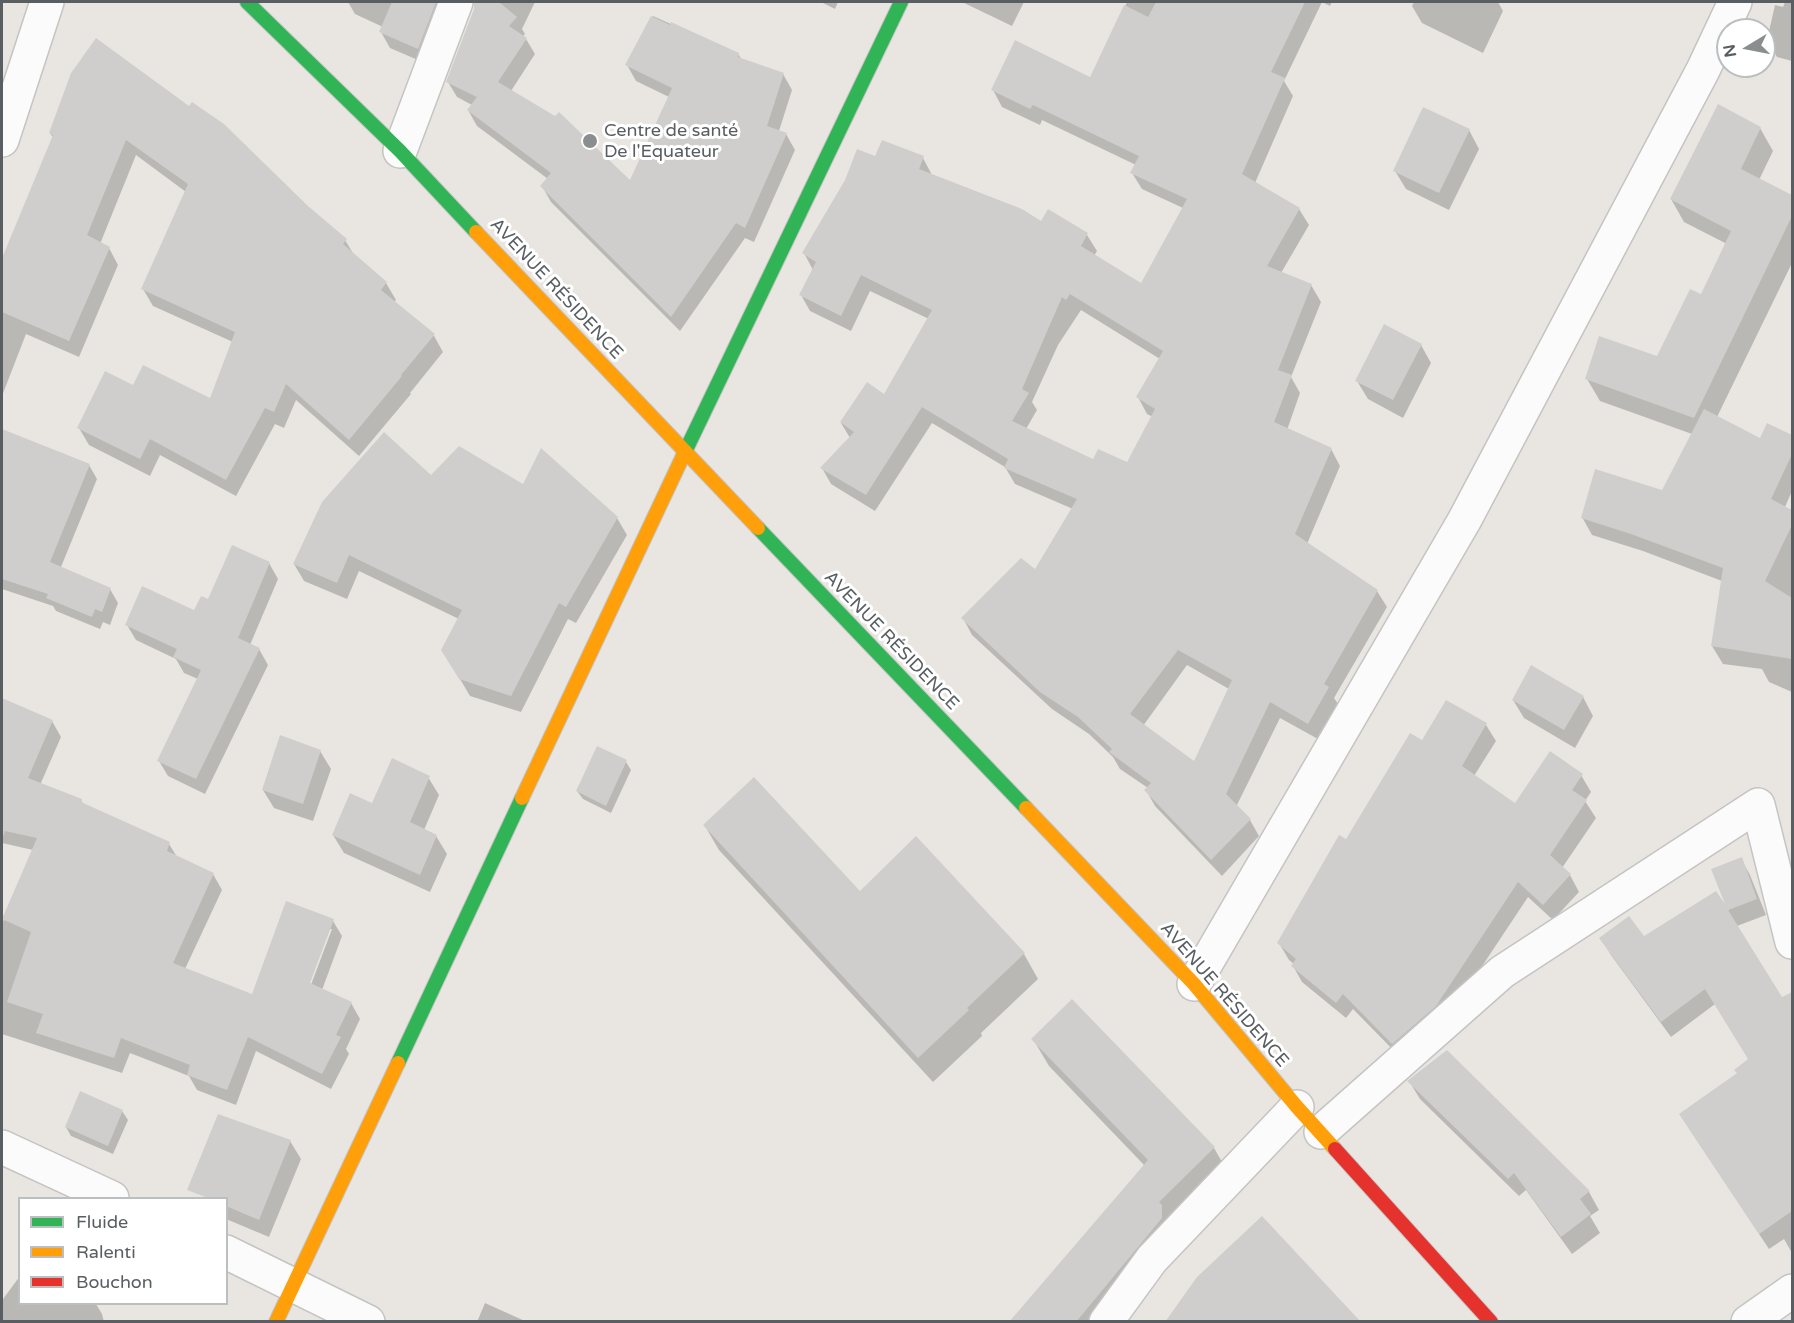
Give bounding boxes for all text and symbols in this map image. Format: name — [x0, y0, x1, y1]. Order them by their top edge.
north arrow — [1716, 18, 1776, 78]
text: N — [1719, 43, 1741, 59]
place label: Centre de santé De l'Equateur — [604, 120, 738, 162]
marker: Centre de santé De l'Equateur — [581, 132, 599, 150]
street label: AVENUE RÉSIDENCE — [485, 214, 627, 364]
street label: AVENUE RÉSIDENCE — [819, 567, 963, 715]
street label: AVENUE RÉSIDENCE — [1155, 918, 1293, 1072]
legend — [18, 1197, 228, 1305]
text: Fluide — [76, 1211, 128, 1233]
text: Ralenti — [76, 1241, 136, 1263]
text: Bouchon — [76, 1271, 153, 1293]

